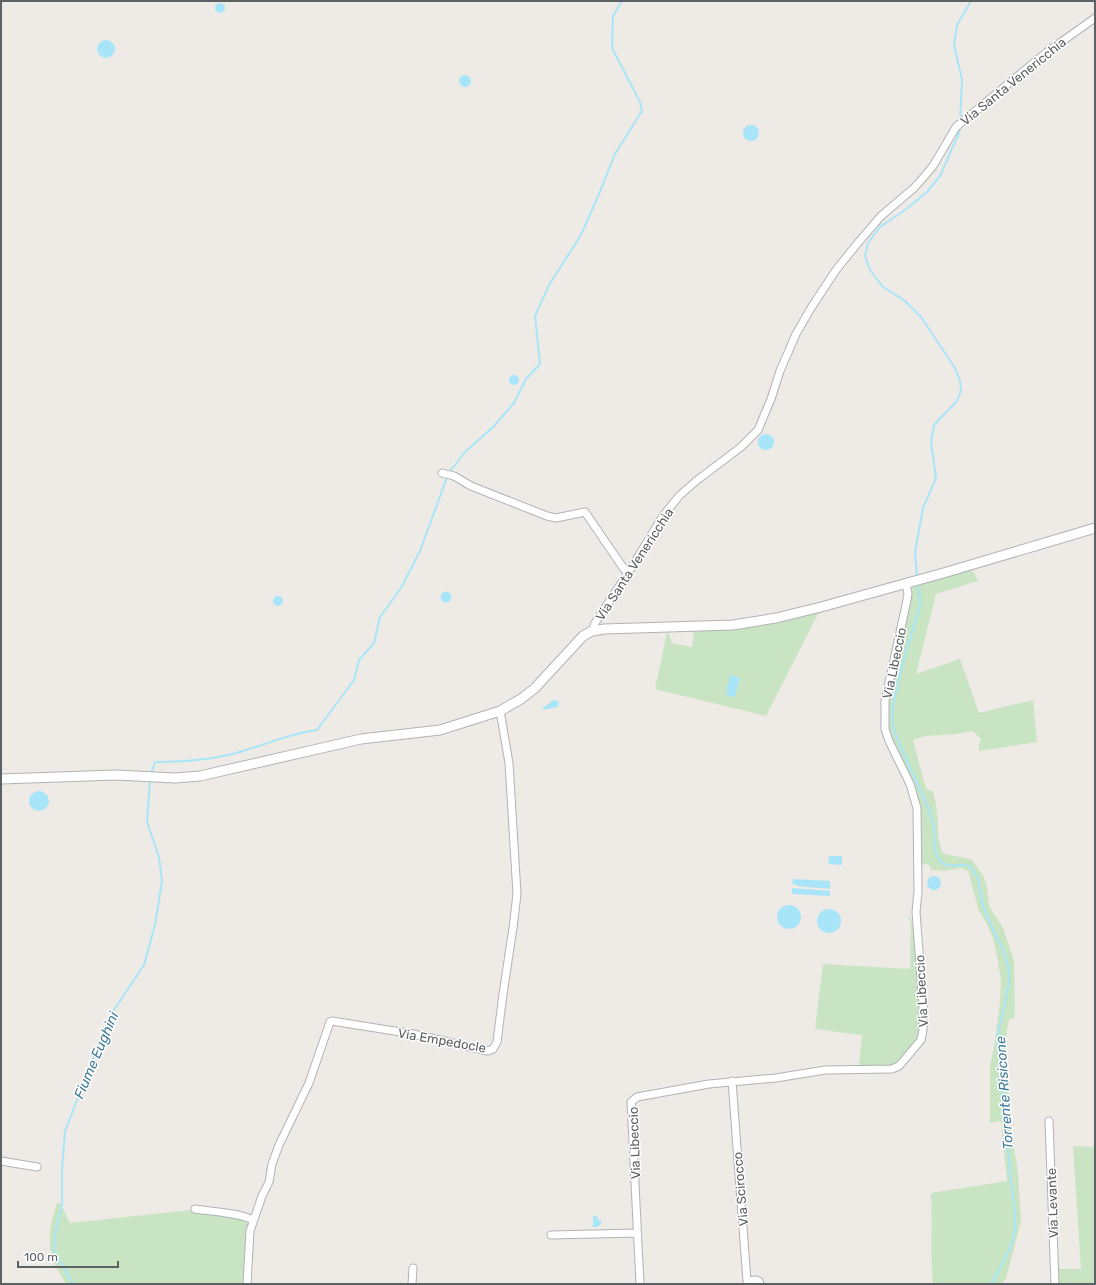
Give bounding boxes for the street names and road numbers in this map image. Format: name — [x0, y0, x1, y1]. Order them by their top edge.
street label: Via Santa Venericchia — [958, 34, 1069, 128]
street label: Via Santa Venericchia — [592, 505, 676, 623]
street label: Via Libeccio — [880, 626, 909, 700]
street label: Via Libeccio — [912, 954, 931, 1028]
street label: Via Empedocle — [397, 1025, 487, 1056]
street label: Via Libeccio — [626, 1107, 643, 1179]
street label: Via Scirocco — [730, 1151, 751, 1227]
street label: Via Levante — [1044, 1168, 1061, 1238]

